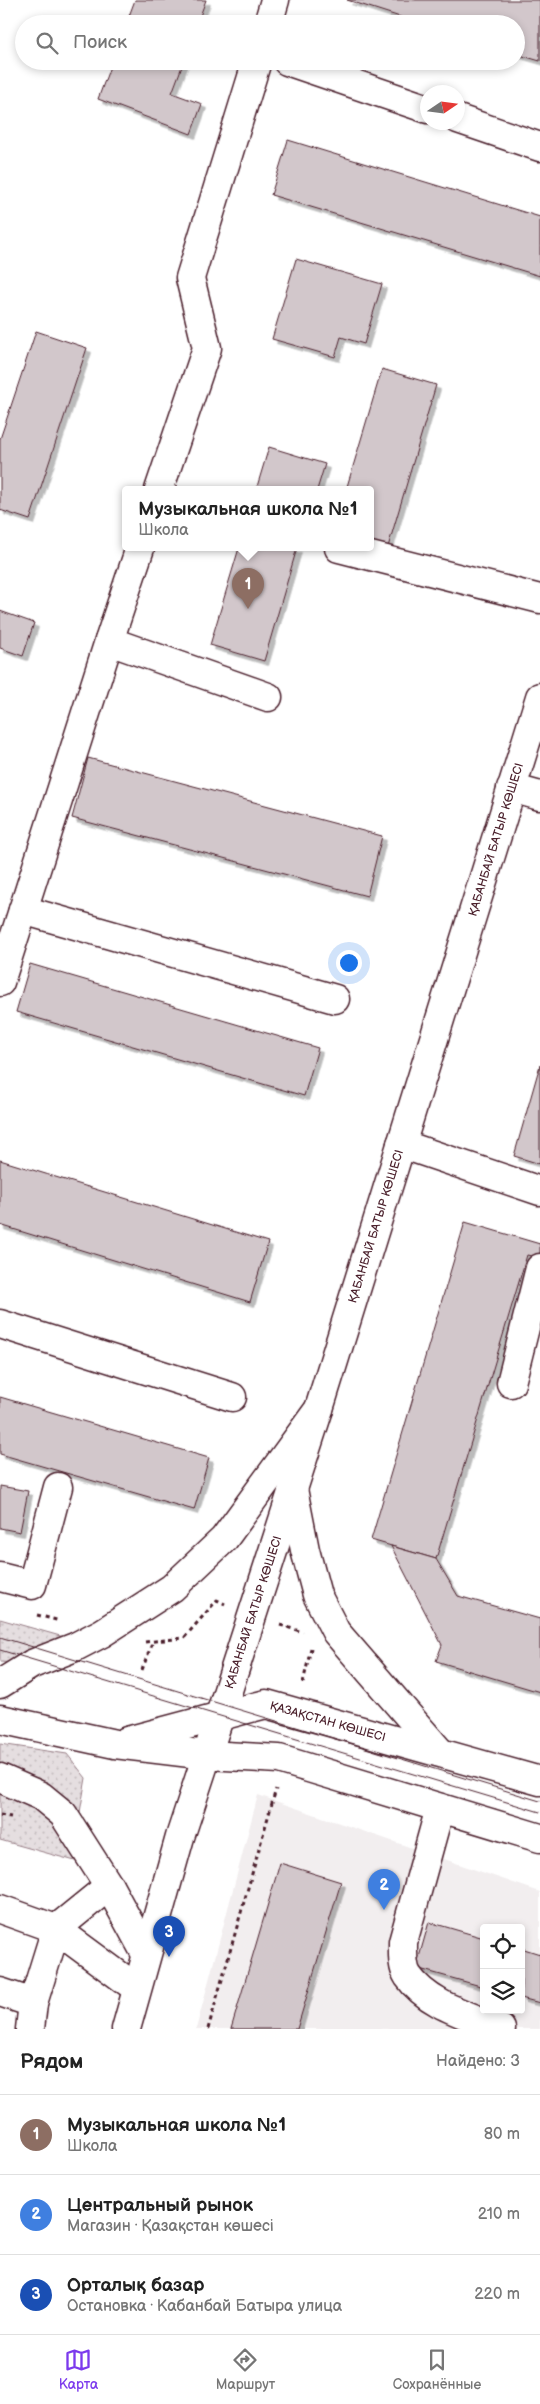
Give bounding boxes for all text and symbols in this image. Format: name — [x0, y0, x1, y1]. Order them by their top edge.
search box — [15, 15, 525, 70]
icon: search — [33, 29, 61, 57]
text: Поиск — [73, 31, 127, 54]
north arrow — [420, 85, 465, 130]
popup — [122, 486, 374, 551]
text: Музыкальная школа №1 — [138, 498, 358, 521]
text: Школа — [138, 521, 189, 540]
pin: 1 — [232, 568, 264, 609]
street label: ҚАБАНБАЙ БАТЫР КӨШЕСІ — [465, 761, 527, 918]
your location — [336, 950, 362, 976]
street label: ҚАБАНБАЙ БАТЫР КӨШЕСІ — [345, 1148, 407, 1305]
street label: ҚАБАНБАЙ БАТЫР КӨШЕСІ — [221, 1534, 285, 1691]
street label: ҚАЗАҚСТАН КӨШЕСІ — [268, 1698, 387, 1745]
pin: 2 — [368, 1869, 400, 1910]
pin: 3 — [153, 1916, 185, 1957]
map controls — [480, 1924, 525, 2014]
button: locate — [480, 1924, 525, 1969]
button: layers — [480, 1969, 525, 2014]
text: Рядом — [20, 2049, 83, 2074]
text: Найдено: 3 — [436, 2052, 520, 2071]
text: Музыкальная школа №1 — [67, 2114, 286, 2137]
text: 1 — [33, 2125, 39, 2144]
text: 80 m — [484, 2125, 520, 2144]
text: Школа — [67, 2137, 117, 2156]
text: Центральный рынок — [67, 2194, 253, 2217]
text: 2 — [31, 2205, 41, 2224]
text: 210 m — [478, 2205, 520, 2224]
text: Магазин · Қазақстан көшесі — [67, 2217, 274, 2236]
text: Орталық базар — [67, 2274, 204, 2297]
text: 3 — [31, 2285, 41, 2304]
text: 220 m — [474, 2285, 520, 2304]
text: Остановка · Кабанбай Батыра улица — [67, 2297, 342, 2316]
tab: Карта — [59, 2346, 98, 2393]
tab: Маршрут — [216, 2346, 275, 2393]
tab: Сохранённые — [393, 2346, 481, 2393]

